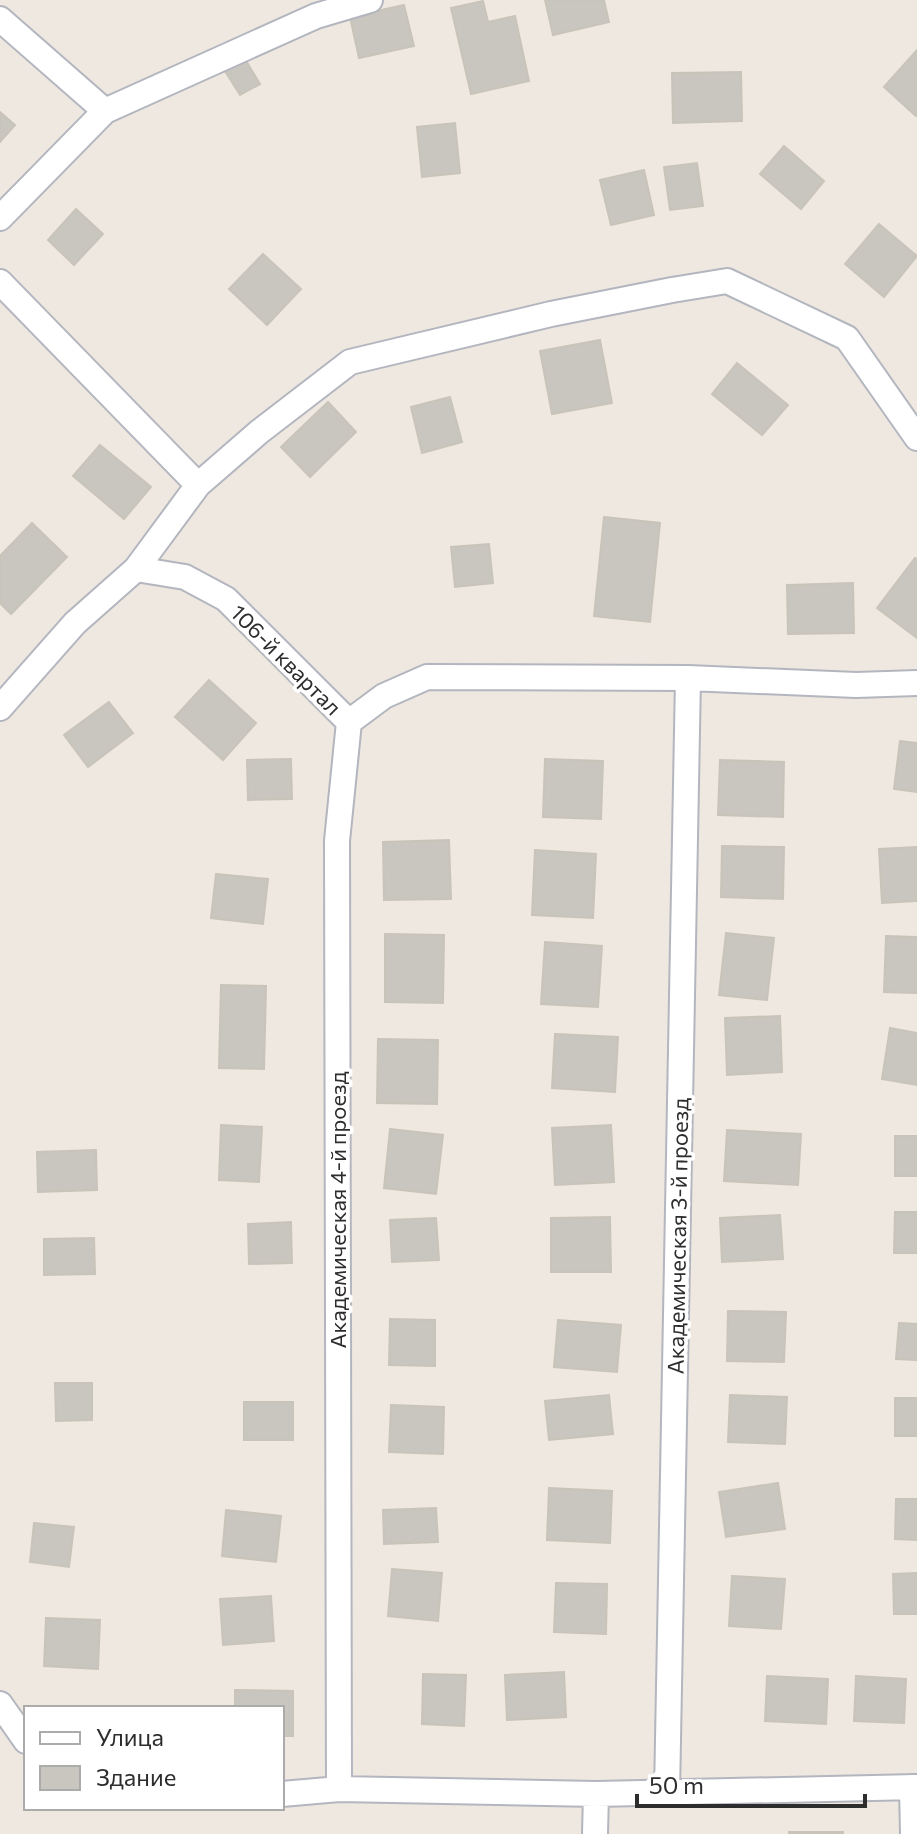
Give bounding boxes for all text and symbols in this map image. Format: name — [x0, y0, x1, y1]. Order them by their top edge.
street label: 106-й квартал — [225, 599, 347, 721]
street label: Академическая 4-й проезд — [324, 1071, 351, 1349]
street label: Академическая 3-й проезд — [662, 1097, 693, 1375]
legend — [24, 1706, 284, 1810]
text: Улица — [96, 1722, 164, 1751]
scale bar — [637, 1758, 865, 1808]
text: Здание — [96, 1762, 176, 1791]
text: 50 m — [649, 1770, 704, 1799]

